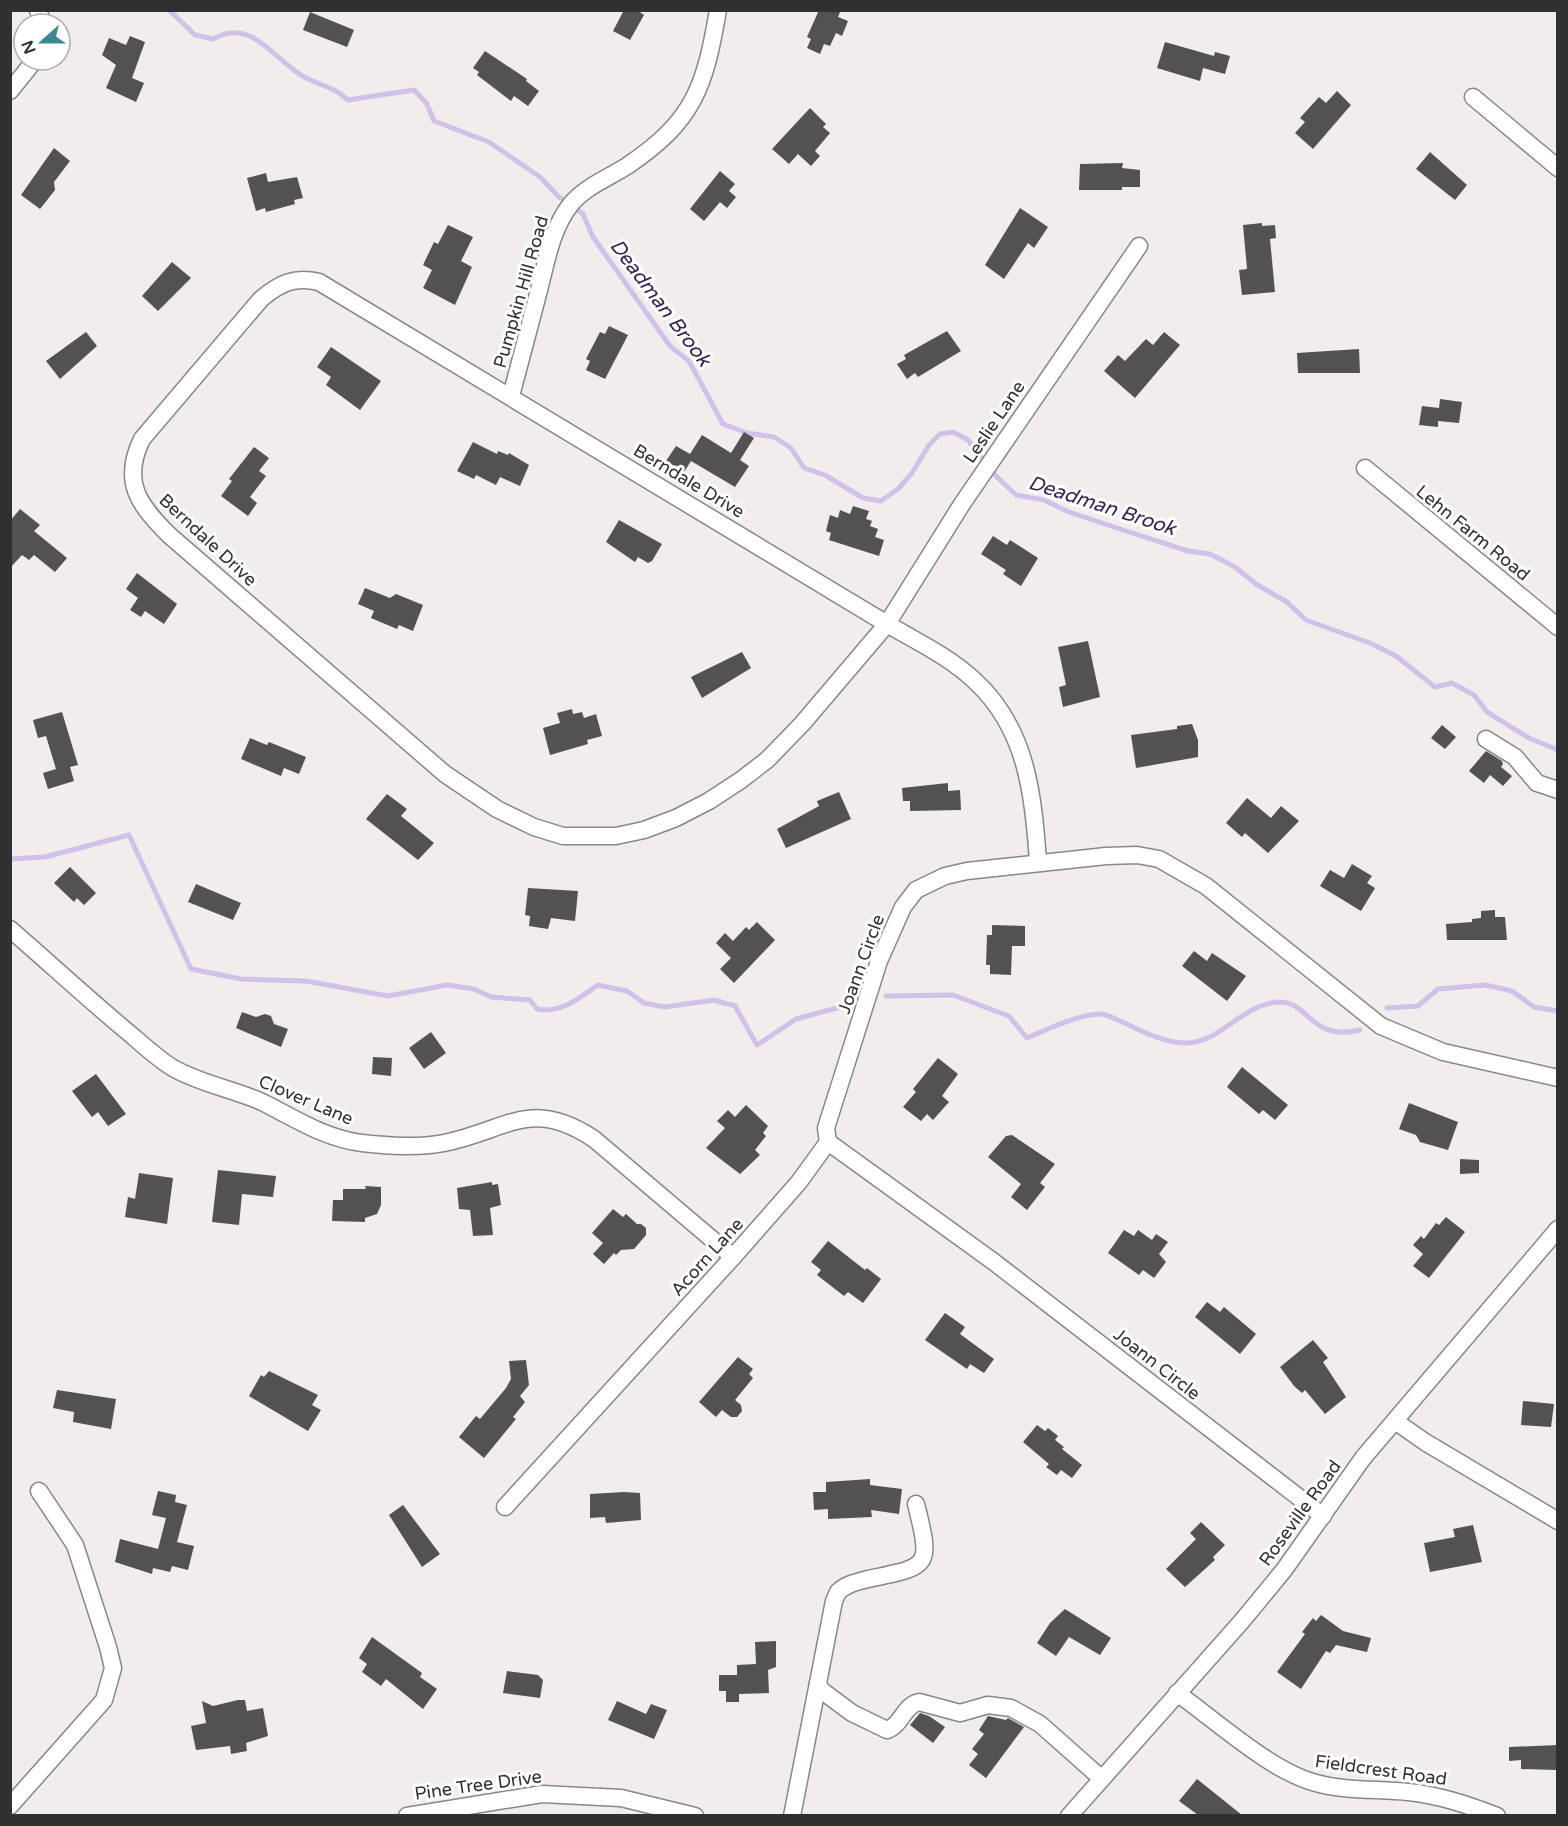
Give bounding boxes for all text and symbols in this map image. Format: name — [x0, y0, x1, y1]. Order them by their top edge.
north arrow — [12, 12, 72, 72]
text: N — [17, 37, 41, 57]
street label: Pumpkin Hill Road — [489, 213, 553, 371]
water label: Deadman Brook — [604, 235, 717, 373]
street label: Leslie Lane — [958, 377, 1030, 467]
street label: Berndale Drive — [630, 439, 748, 523]
water label: Deadman Brook — [1025, 471, 1181, 542]
street label: Lehn Farm Road — [1412, 480, 1534, 586]
street label: Berndale Drive — [155, 489, 261, 591]
street label: Joann Circle — [833, 911, 889, 1017]
street label: Clover Lane — [255, 1070, 357, 1130]
street label: Acorn Lane — [666, 1213, 748, 1301]
street label: Joann Circle — [1109, 1323, 1205, 1405]
street label: Roseville Road — [1254, 1456, 1346, 1570]
street label: Fieldcrest Road — [1314, 1750, 1448, 1790]
street label: Pine Tree Drive — [413, 1765, 543, 1805]

